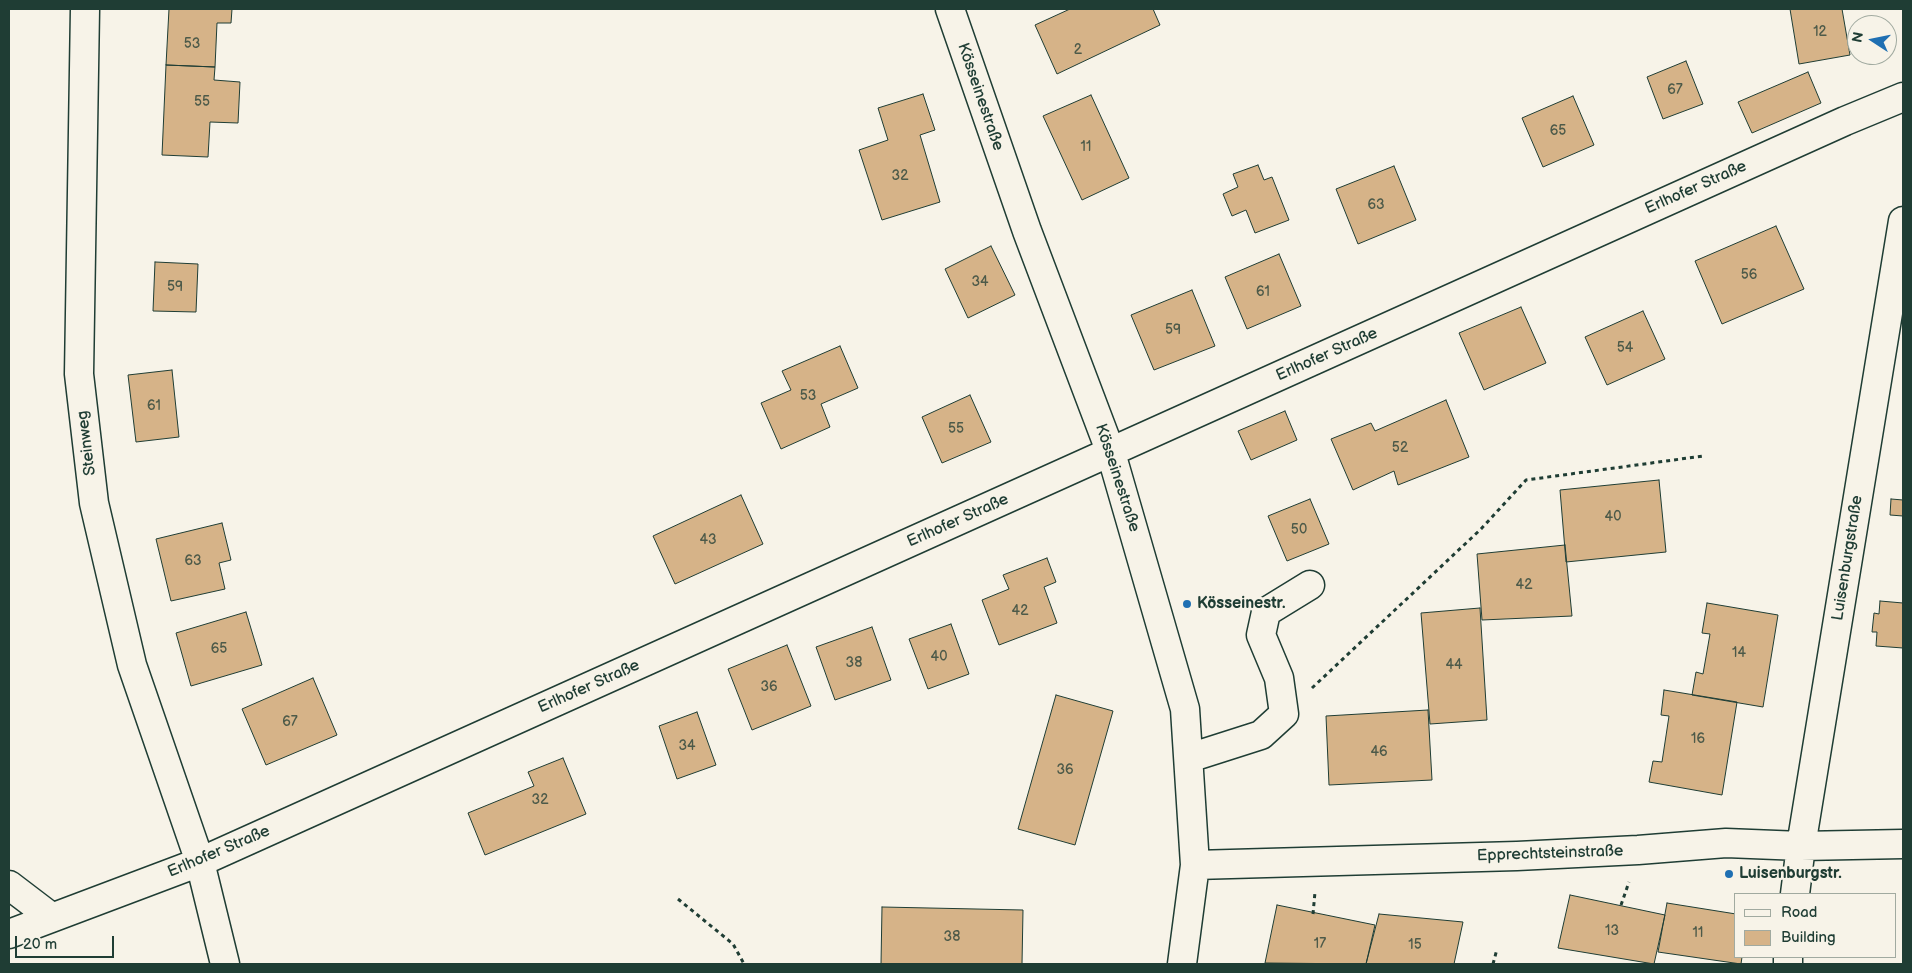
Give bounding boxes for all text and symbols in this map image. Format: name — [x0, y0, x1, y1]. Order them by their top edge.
north arrow — [1847, 15, 1897, 65]
house number: 12 — [1813, 24, 1827, 40]
text: N — [1848, 30, 1867, 44]
house number: 53 — [184, 36, 200, 52]
street label: Kösseinestraße — [953, 41, 1007, 153]
house number: 2 — [1074, 42, 1082, 58]
house number: 67 — [1667, 82, 1683, 98]
house number: 55 — [194, 94, 210, 110]
house number: 65 — [1550, 123, 1566, 139]
house number: 11 — [1081, 139, 1091, 155]
street label: Erlhofer Straße — [1642, 157, 1750, 219]
house number: 32 — [892, 168, 908, 184]
house number: 63 — [1367, 197, 1385, 213]
house number: 56 — [1741, 267, 1757, 283]
house number: 34 — [971, 274, 989, 290]
house number: 59 — [167, 279, 183, 295]
house number: 61 — [1256, 284, 1270, 300]
house number: 59 — [1165, 322, 1181, 338]
street label: Erlhofer Straße — [1273, 324, 1381, 386]
house number: 54 — [1617, 340, 1633, 356]
house number: 53 — [800, 388, 816, 404]
house number: 61 — [147, 398, 161, 414]
street label: Steinweg — [73, 409, 101, 477]
house number: 55 — [948, 421, 964, 437]
street label: Kösseinestraße — [1090, 422, 1144, 534]
house number: 52 — [1392, 440, 1408, 456]
street label: Erlhofer Straße — [904, 490, 1012, 552]
street label: Luisenburgstraße — [1829, 494, 1867, 622]
house number: 40 — [1605, 509, 1621, 525]
house number: 50 — [1291, 522, 1307, 538]
house number: 43 — [699, 532, 717, 548]
house number: 63 — [184, 553, 202, 569]
house number: 42 — [1516, 577, 1532, 593]
place label: Kösseinestr. — [1197, 594, 1285, 614]
marker: Kösseinestr. — [1181, 598, 1193, 610]
house number: 42 — [1012, 603, 1028, 619]
house number: 65 — [211, 641, 227, 657]
house number: 14 — [1732, 645, 1746, 661]
house number: 40 — [931, 649, 947, 665]
house number: 38 — [846, 655, 862, 671]
street label: Erlhofer Straße — [535, 656, 643, 718]
house number: 44 — [1445, 657, 1463, 673]
house number: 36 — [760, 679, 778, 695]
house number: 67 — [282, 714, 298, 730]
house number: 16 — [1691, 731, 1705, 747]
house number: 34 — [678, 738, 696, 754]
house number: 46 — [1370, 744, 1388, 760]
house number: 36 — [1056, 762, 1074, 778]
house number: 32 — [532, 792, 548, 808]
street label: Erlhofer Straße — [165, 822, 273, 882]
street label: Epprechtsteinstraße — [1476, 842, 1624, 866]
place label: Luisenburgstr. — [1739, 864, 1842, 884]
marker: Luisenburgstr. — [1723, 868, 1735, 880]
legend — [1734, 893, 1897, 958]
text: Road — [1781, 903, 1817, 922]
house number: 13 — [1605, 923, 1619, 939]
house number: 11 — [1693, 925, 1703, 941]
scale bar — [18, 926, 116, 958]
text: Building — [1781, 928, 1836, 947]
house number: 38 — [944, 929, 960, 945]
text: 20 m — [23, 935, 57, 954]
house number: 17 — [1314, 936, 1326, 952]
house number: 15 — [1408, 937, 1422, 953]

